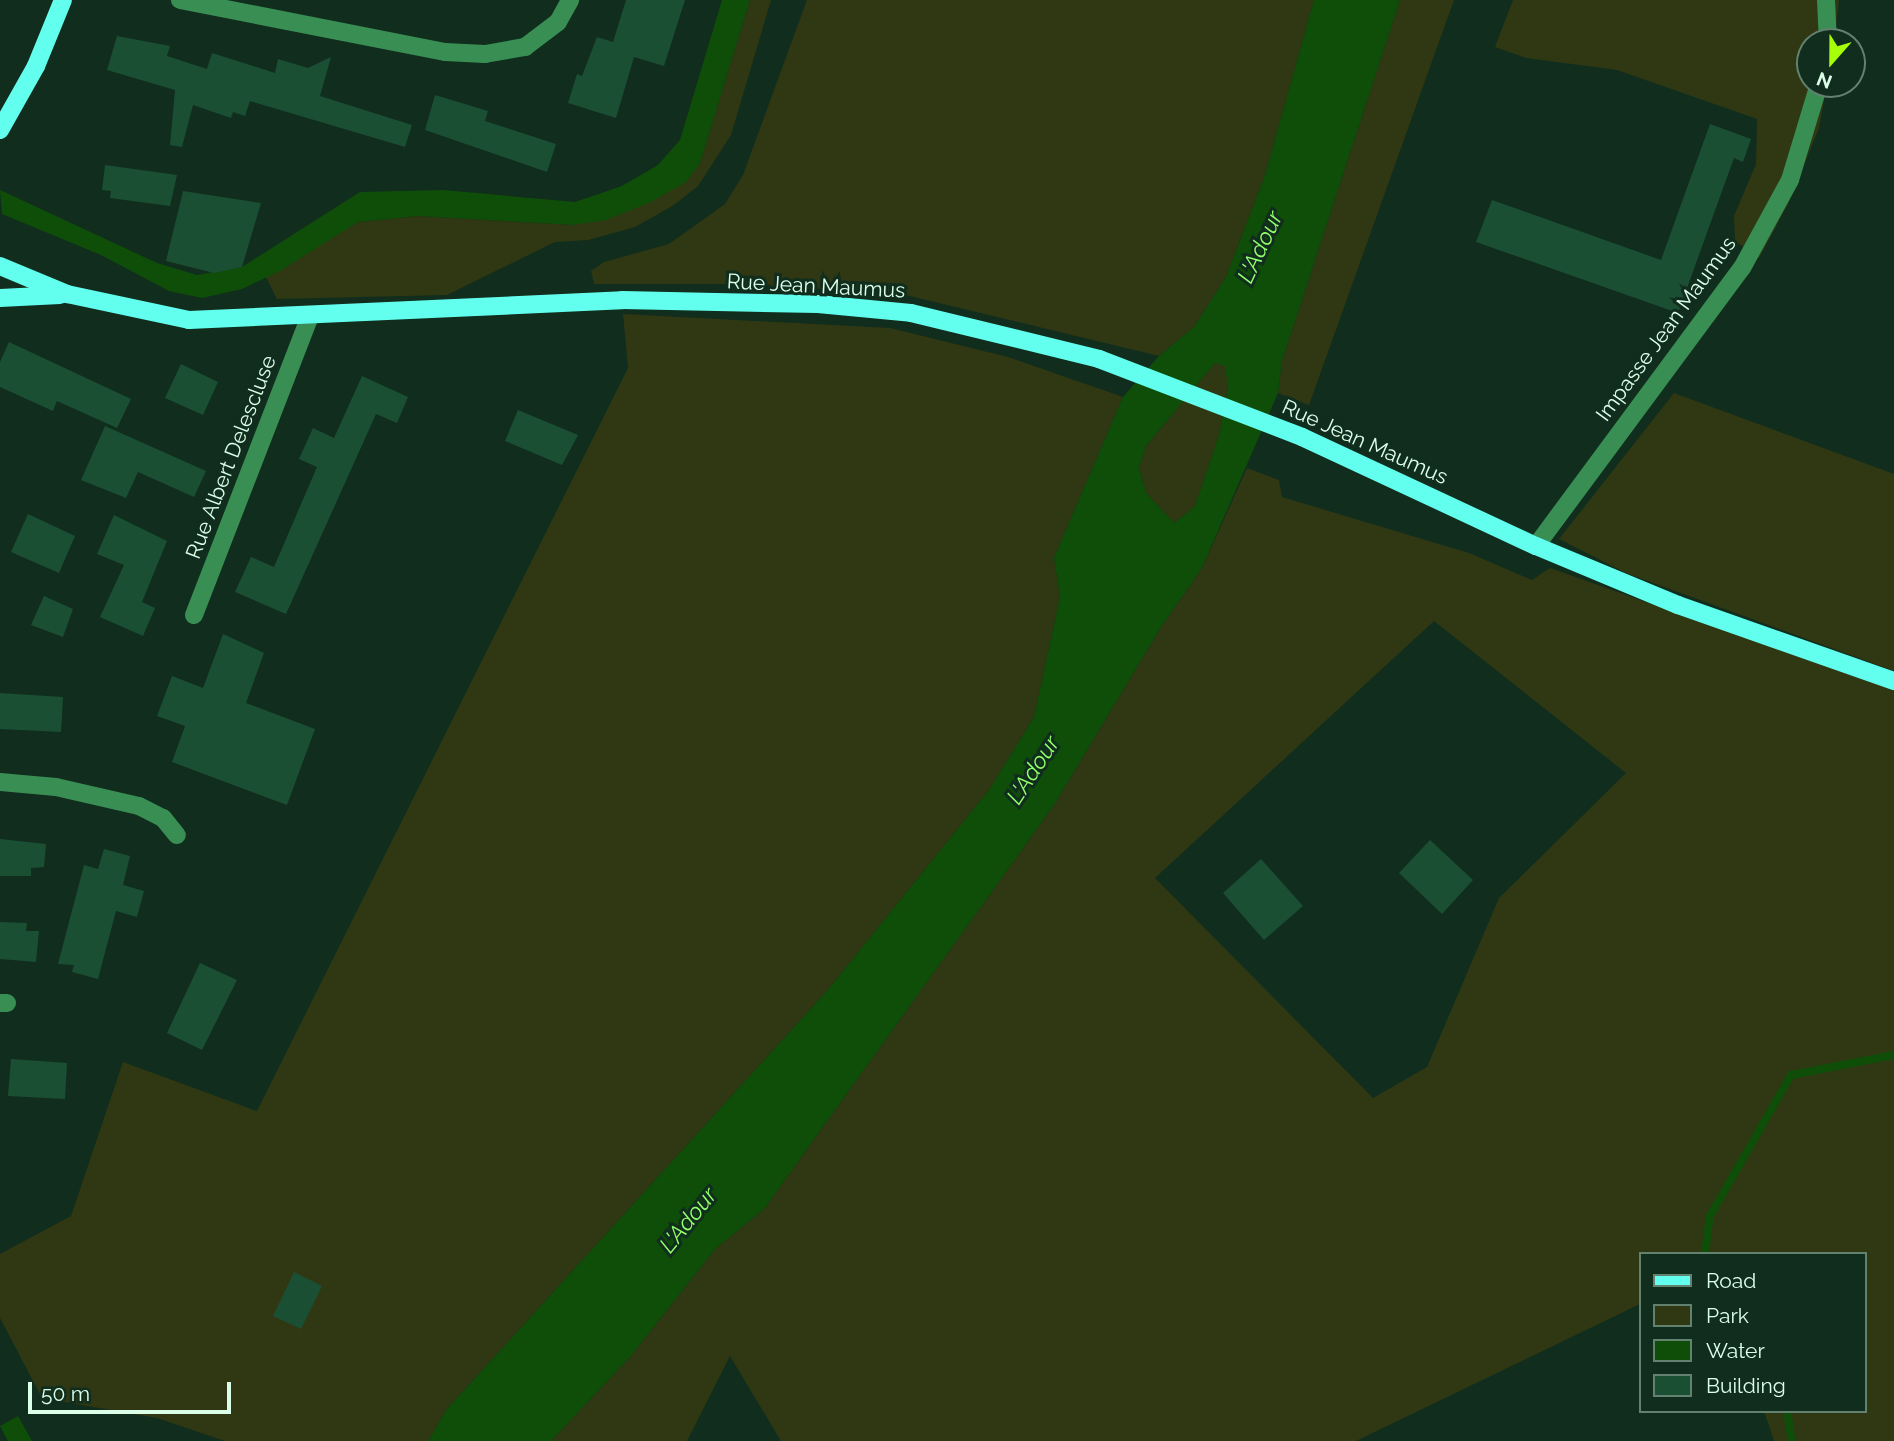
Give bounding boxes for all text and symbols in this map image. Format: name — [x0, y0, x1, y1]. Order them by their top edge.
north arrow — [1796, 28, 1866, 98]
text: N — [1813, 68, 1835, 94]
water label: L'Adour — [1231, 207, 1289, 287]
street label: Impasse Jean Maumus — [1590, 232, 1742, 426]
street label: Rue Jean Maumus — [726, 269, 906, 303]
street label: Rue Albert Delescluse — [180, 351, 282, 563]
street label: Rue Jean Maumus — [1278, 394, 1452, 490]
water label: L'Adour — [1001, 731, 1065, 809]
water label: L'Adour — [653, 1182, 723, 1258]
legend — [1638, 1252, 1866, 1413]
text: Road — [1706, 1268, 1756, 1293]
text: Park — [1706, 1303, 1749, 1328]
text: Water — [1706, 1338, 1765, 1363]
scale bar — [32, 1368, 234, 1412]
text: Building — [1706, 1373, 1786, 1398]
text: 50 m — [41, 1381, 90, 1406]

